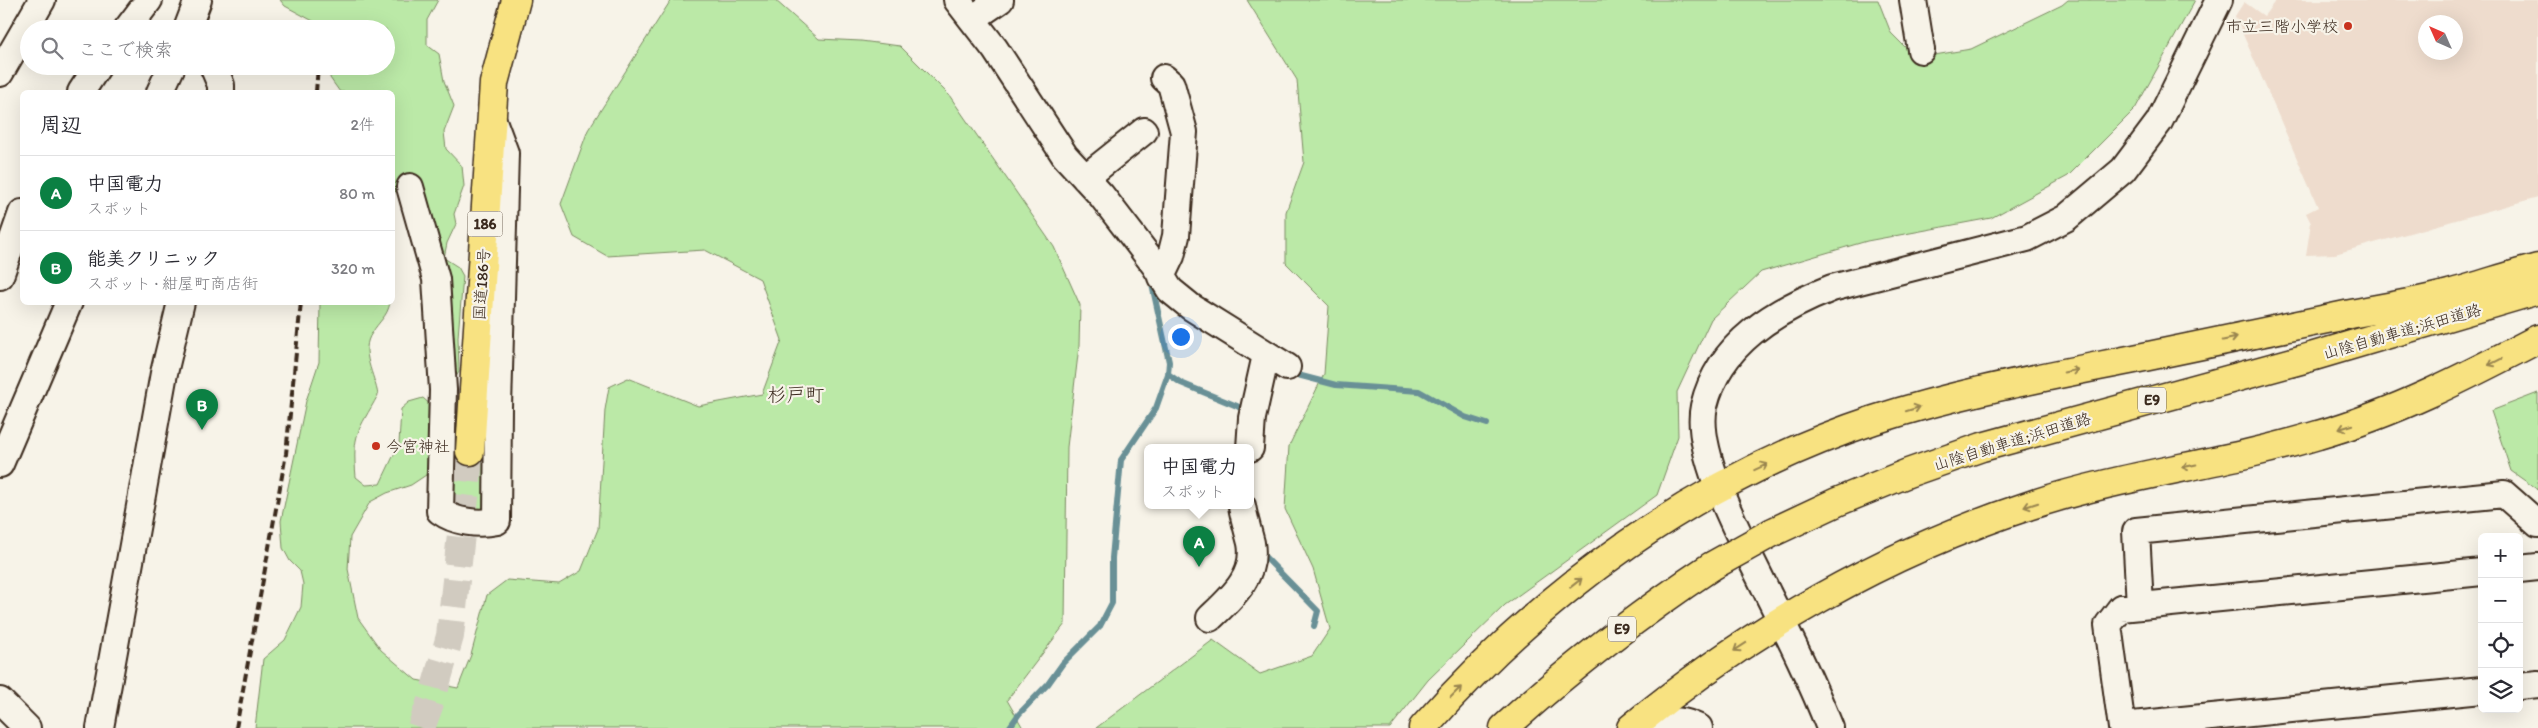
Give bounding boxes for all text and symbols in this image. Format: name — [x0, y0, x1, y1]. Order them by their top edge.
north arrow — [2418, 15, 2463, 60]
place label: 市立三階小学校 — [2226, 17, 2338, 36]
search box — [20, 20, 395, 75]
marker: 市立三階小学校 — [2342, 20, 2354, 32]
icon: search — [38, 34, 66, 62]
text: ここで検索 — [78, 38, 173, 61]
text: 周辺 — [40, 112, 82, 137]
text: 2件 — [351, 115, 375, 134]
text: 中国電力 — [87, 172, 163, 195]
text: A — [51, 184, 61, 203]
text: 80 m — [339, 184, 375, 203]
text: スポット — [87, 199, 151, 218]
road number: 186 — [468, 212, 502, 236]
text: 能美クリニック — [87, 247, 220, 270]
street label: 国道186号 — [469, 247, 494, 321]
text: B — [51, 259, 61, 278]
text: 320 m — [331, 259, 375, 278]
text: スポット · 紺屋町商店街 — [87, 274, 258, 293]
street label: 山陰自動車道;浜田道路 — [2321, 300, 2484, 363]
your location — [1168, 324, 1194, 350]
one-way arrow — [2222, 334, 2238, 343]
one-way arrow — [2488, 358, 2503, 367]
one-way arrow — [2063, 366, 2079, 376]
district label: 杉戸町 — [767, 383, 825, 406]
road number: E9 — [2138, 388, 2166, 412]
pin: B — [186, 389, 218, 430]
one-way arrow — [1905, 403, 1921, 413]
street label: 山陰自動車道;浜田道路 — [1931, 408, 2093, 475]
one-way arrow — [2339, 422, 2355, 432]
place label: 今宮神社 — [386, 437, 450, 456]
marker: 今宮神社 — [370, 440, 382, 452]
popup — [1144, 444, 1254, 509]
text: 中国電力 — [1161, 455, 1237, 478]
one-way arrow — [1754, 461, 1769, 471]
one-way arrow — [2181, 461, 2197, 471]
text: スポット — [1161, 482, 1225, 501]
one-way arrow — [2024, 501, 2039, 510]
pin: A — [1183, 526, 1215, 567]
map controls — [2478, 533, 2523, 713]
button: + — [2478, 533, 2523, 578]
one-way arrow — [1569, 577, 1582, 588]
button: − — [2478, 578, 2523, 623]
road number: E9 — [1608, 616, 1636, 642]
button: locate — [2478, 623, 2523, 668]
one-way arrow — [1734, 642, 1748, 652]
button: layers — [2478, 668, 2523, 713]
one-way arrow — [1450, 686, 1462, 698]

